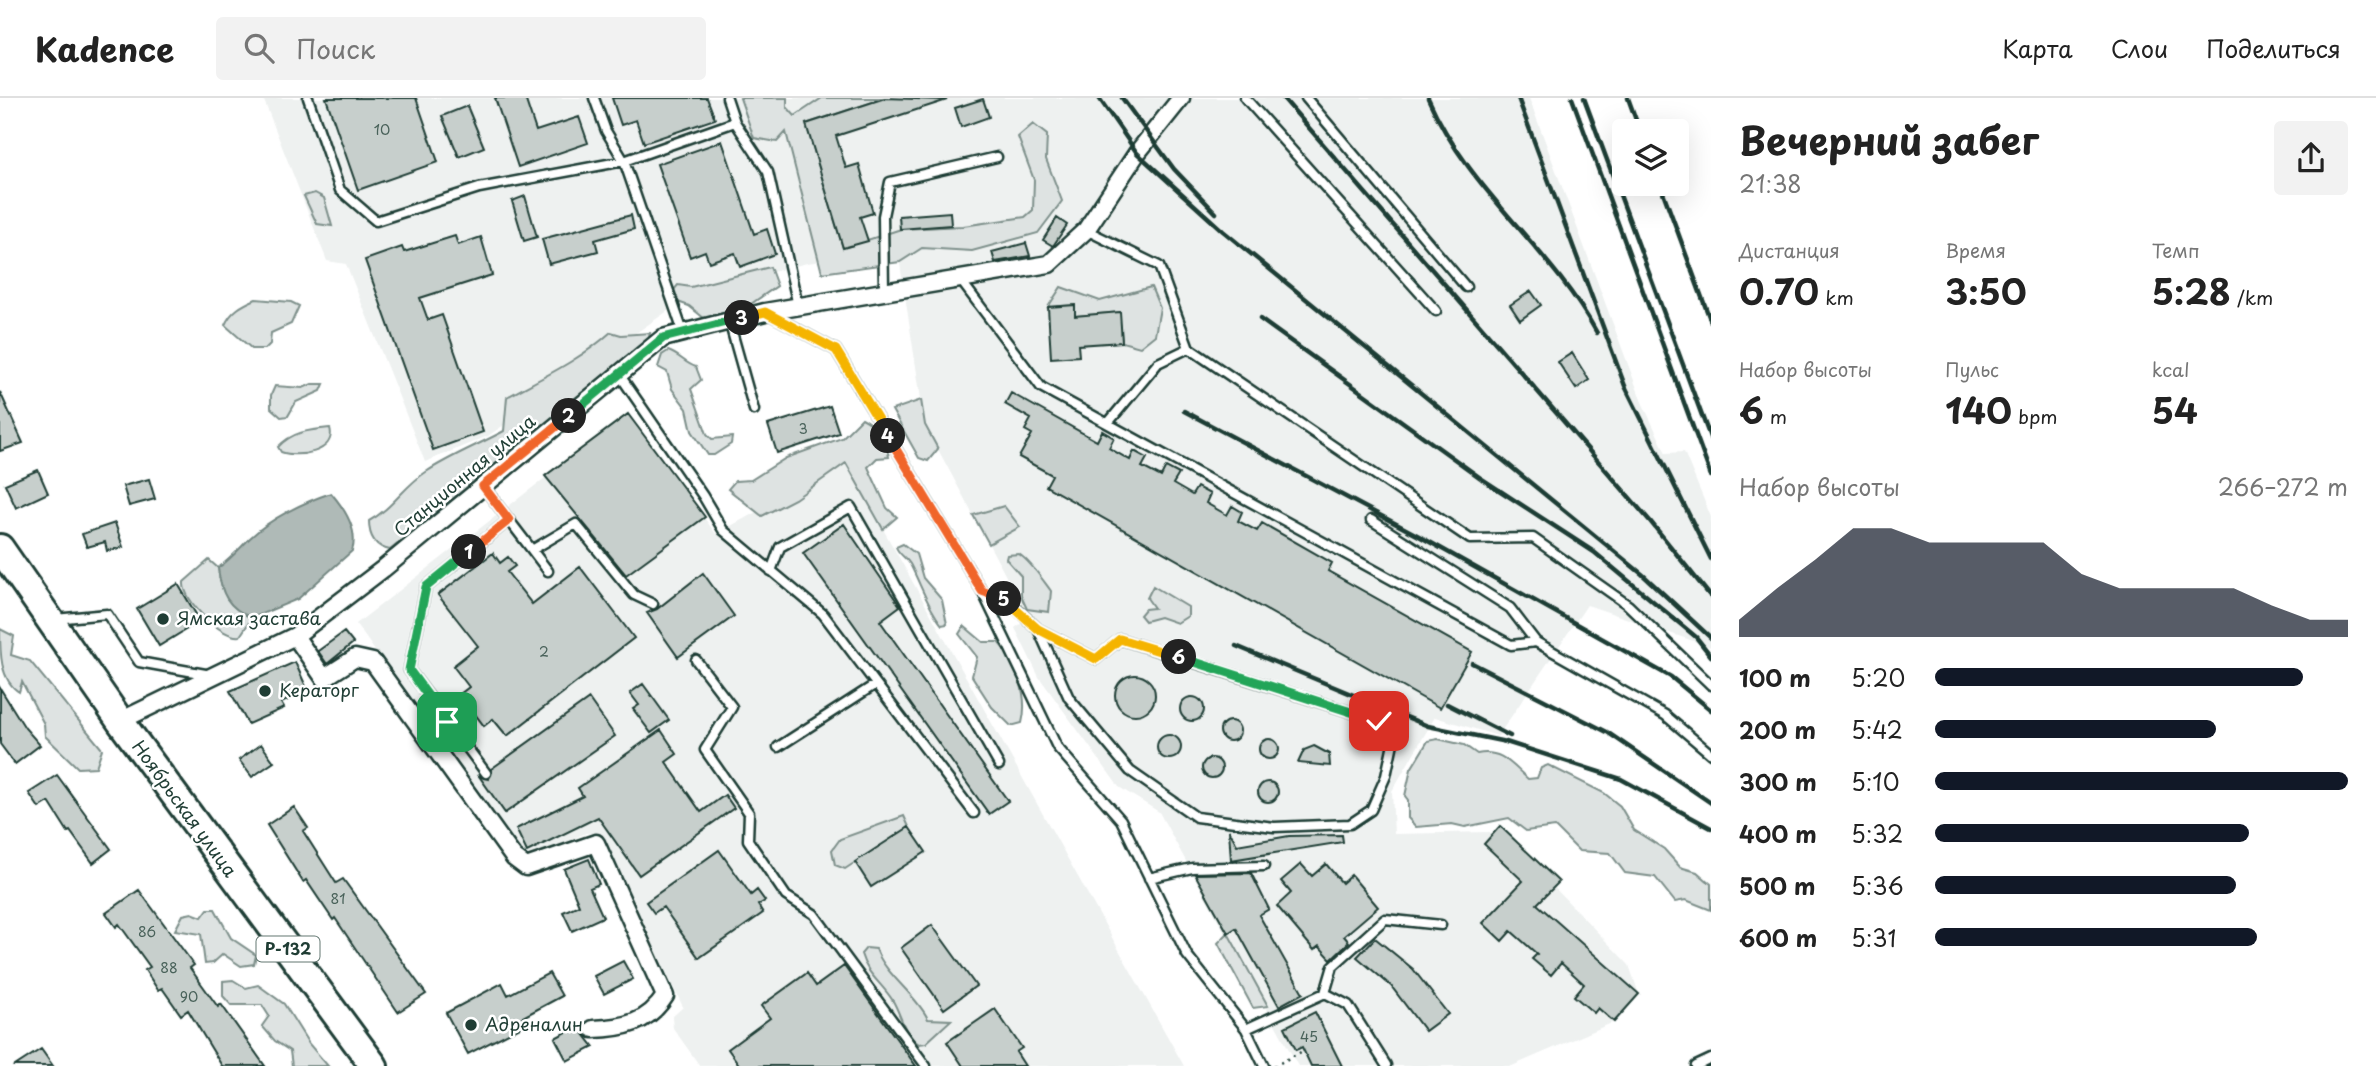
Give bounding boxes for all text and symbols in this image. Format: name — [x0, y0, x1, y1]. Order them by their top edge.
search box — [216, 17, 706, 80]
text: Kadence — [35, 23, 174, 73]
icon: search — [240, 29, 278, 67]
text: Поиск — [296, 29, 375, 68]
text: Карта — [2002, 30, 2073, 66]
text: Слои — [2111, 30, 2168, 66]
text: Поделиться — [2206, 30, 2341, 66]
text: Вечерний забег — [1739, 111, 2039, 168]
house number: 10 — [374, 119, 390, 140]
map controls — [1612, 119, 1689, 196]
button: layers — [1612, 119, 1689, 196]
button: share — [2274, 121, 2348, 195]
text: 21:38 — [1739, 166, 1802, 201]
text: Дистанция — [1739, 236, 1840, 264]
text: Время — [1945, 236, 2006, 264]
text: Темп — [2152, 236, 2200, 264]
text: 0.70 — [1739, 264, 1819, 317]
text: 3:50 — [1945, 264, 2027, 317]
text: 5:28 — [2152, 264, 2231, 317]
text: km — [1819, 283, 1854, 311]
text: /km — [2231, 283, 2273, 311]
pin: 3 — [724, 300, 760, 336]
text: 3 — [735, 303, 748, 331]
text: Набор высоты — [1739, 355, 1872, 383]
text: Пульс — [1945, 355, 1999, 383]
text: kcal — [2152, 355, 2190, 383]
text: 6 — [1739, 383, 1764, 436]
text: 140 — [1945, 383, 2012, 436]
text: 54 — [2152, 383, 2198, 436]
pin: 2 — [552, 398, 586, 434]
text: 2 — [562, 401, 575, 429]
text: m — [1764, 402, 1787, 430]
text: bpm — [2012, 402, 2058, 430]
street label: Станционная улица — [387, 407, 541, 542]
house number: 3 — [798, 418, 808, 439]
pin: 4 — [870, 418, 906, 454]
text: 4 — [881, 421, 894, 449]
text: Набор высоты — [1739, 469, 1900, 504]
text: 266–272 m — [2218, 469, 2348, 504]
pin: 1 — [452, 534, 486, 570]
text: 1 — [464, 537, 473, 565]
pin: 5 — [986, 582, 1021, 616]
text: 5 — [997, 584, 1010, 612]
place label: Ямская застава — [177, 604, 322, 631]
marker: Ямская застава — [155, 611, 171, 627]
pin: 6 — [1162, 640, 1196, 674]
house number: 2 — [539, 641, 549, 662]
text: 6 — [1172, 642, 1185, 670]
text: 100 m — [1739, 660, 1811, 695]
text: 5:20 — [1851, 660, 1905, 695]
place label: Кераторг — [279, 676, 360, 703]
marker: Кераторг — [257, 683, 273, 699]
pin — [1349, 691, 1409, 751]
pin — [417, 692, 477, 752]
icon: check — [1360, 702, 1398, 740]
icon: arrive — [428, 703, 466, 741]
text: 200 m — [1739, 712, 1816, 747]
text: 5:42 — [1851, 712, 1903, 747]
street label: Ноябрьская улица — [126, 734, 245, 883]
text: 300 m — [1739, 764, 1817, 799]
text: 5:10 — [1851, 764, 1899, 799]
text: 400 m — [1739, 816, 1817, 851]
text: 5:32 — [1851, 816, 1903, 851]
text: 500 m — [1739, 868, 1816, 903]
text: 5:36 — [1851, 868, 1904, 903]
house number: 81 — [331, 888, 345, 909]
text: 600 m — [1739, 920, 1817, 955]
text: 5:31 — [1851, 920, 1896, 955]
house number: 86 — [138, 921, 156, 942]
road number: Р-132 — [256, 936, 320, 962]
house number: 88 — [160, 957, 178, 978]
house number: 90 — [180, 986, 198, 1007]
place label: Адреналин — [485, 1010, 583, 1037]
marker: Адреналин — [463, 1017, 479, 1033]
house number: 45 — [1300, 1026, 1318, 1047]

